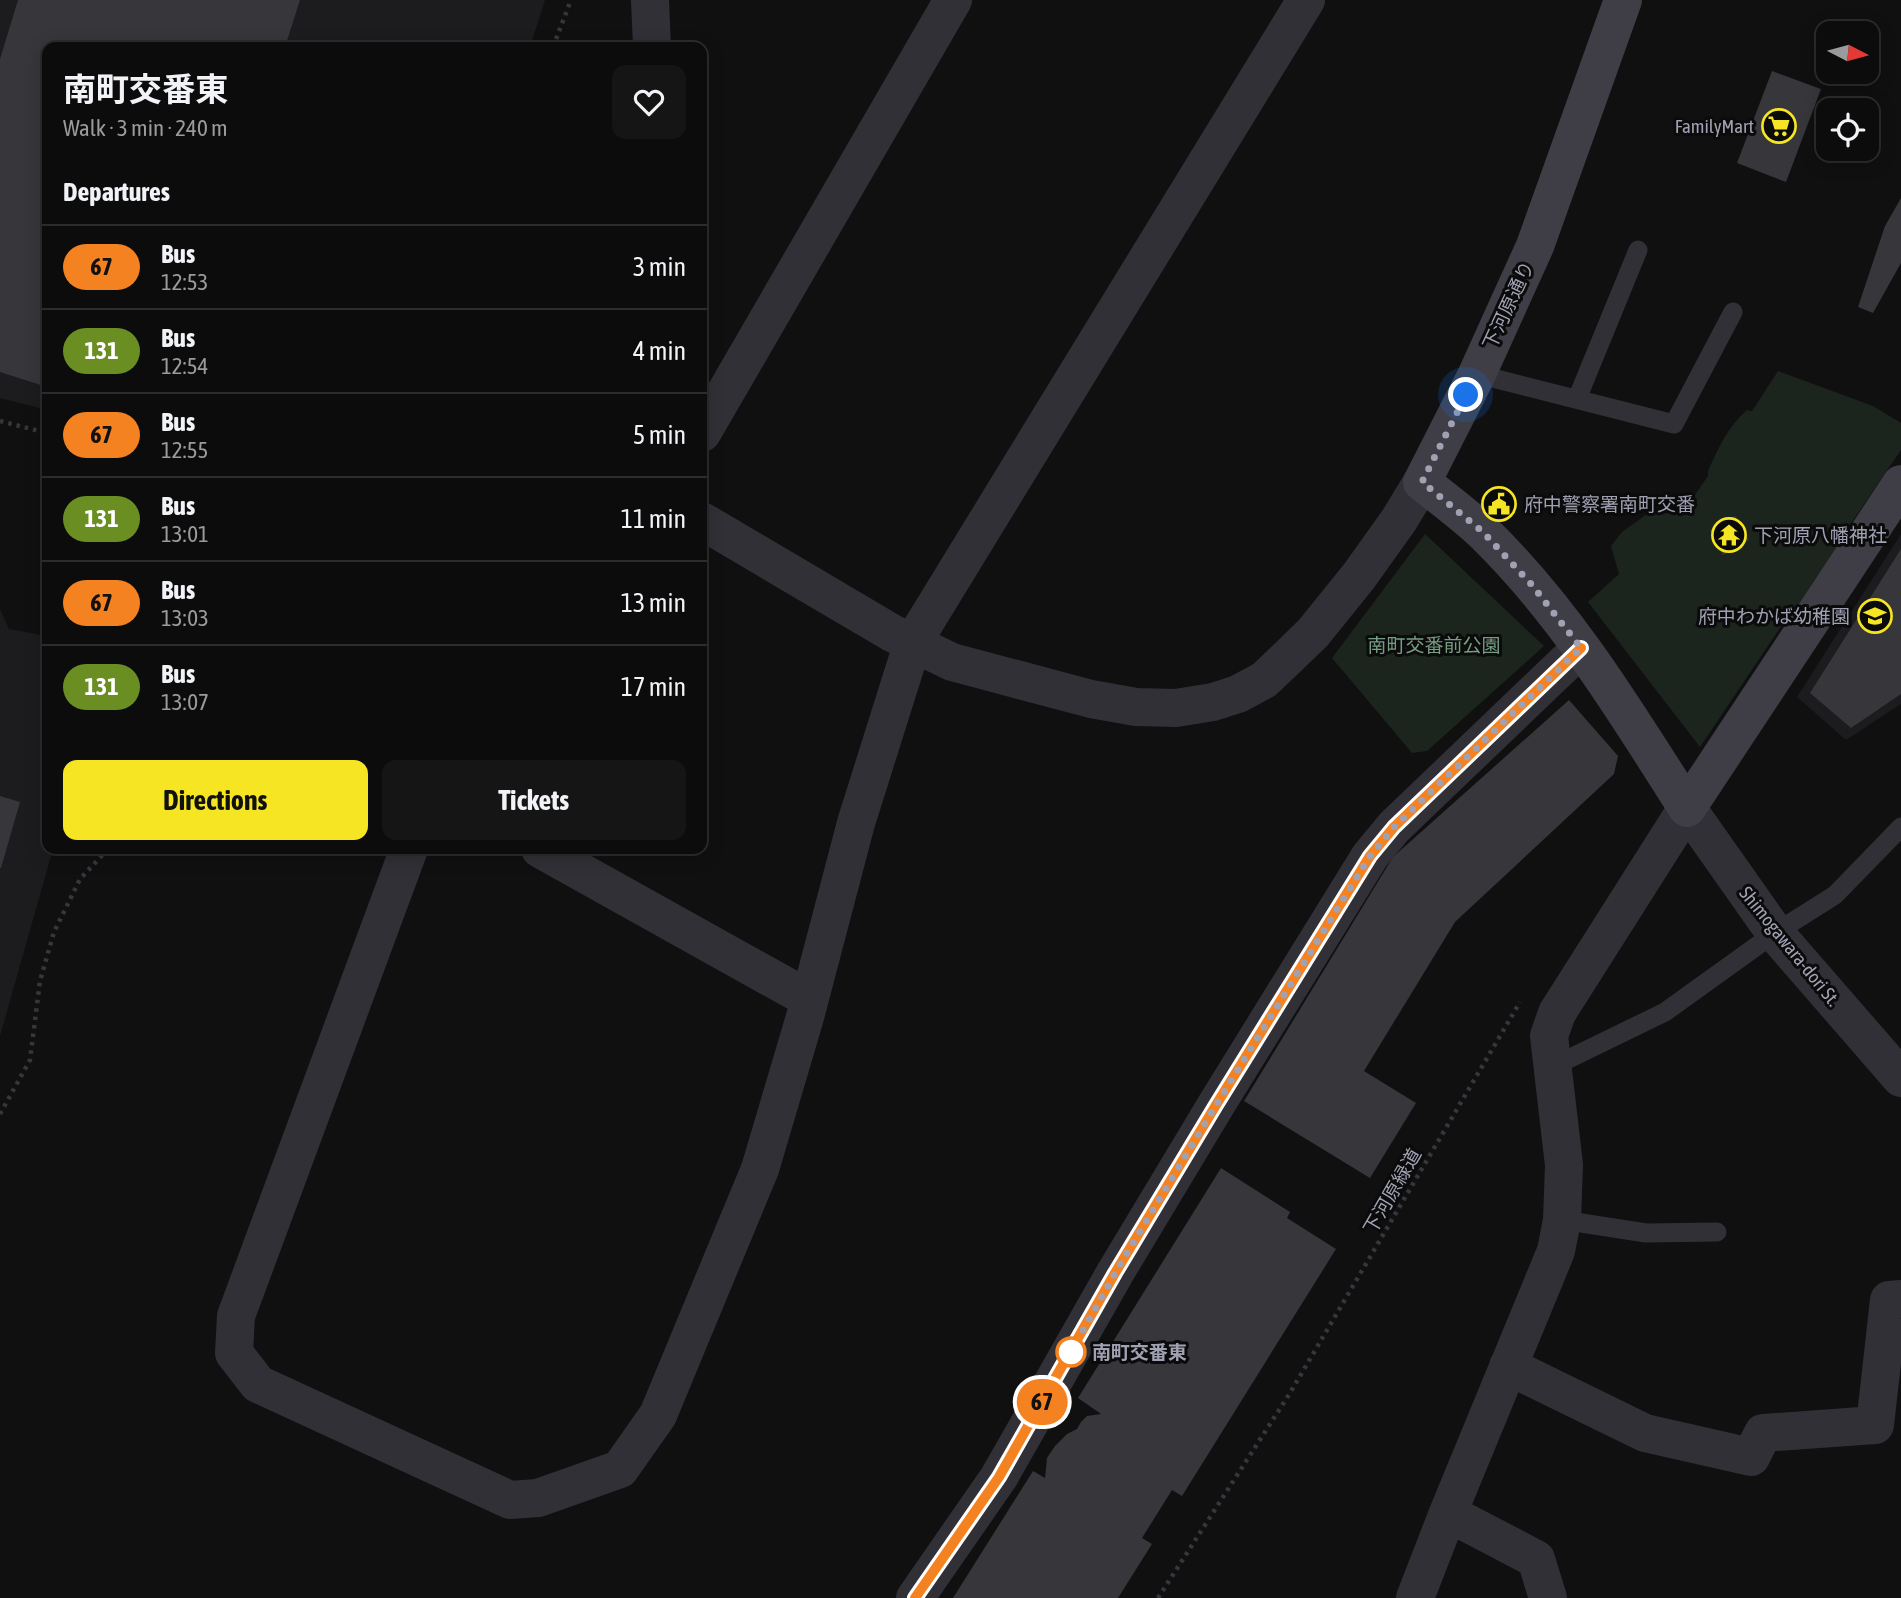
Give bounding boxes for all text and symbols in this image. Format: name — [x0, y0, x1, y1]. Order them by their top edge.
north arrow — [1816, 21, 1880, 84]
map controls — [1816, 21, 1879, 161]
button: heart — [612, 65, 686, 139]
text: 南町交番東 — [63, 70, 228, 108]
button: locate — [1816, 98, 1879, 161]
supermarket icon: FamilyMart — [1760, 107, 1798, 145]
text: Walk · 3 min · 240 m — [63, 115, 227, 141]
place label: FamilyMart — [1675, 115, 1754, 137]
text: Departures — [63, 177, 170, 207]
text: Bus — [161, 239, 195, 269]
text: 3 min — [633, 252, 686, 282]
text: 67 — [90, 253, 113, 280]
street label: 下河原通り — [1478, 257, 1538, 353]
text: 12:53 — [161, 269, 208, 295]
text: Bus — [161, 323, 195, 353]
text: 4 min — [633, 336, 686, 366]
text: 131 — [85, 337, 118, 364]
text: 12:54 — [161, 353, 208, 379]
your location — [1448, 377, 1483, 412]
text: Bus — [161, 407, 195, 437]
text: 5 min — [633, 420, 686, 450]
text: 67 — [90, 421, 113, 448]
text: 12:55 — [161, 437, 208, 463]
public building icon: 府中警察署南町交番 — [1480, 485, 1518, 523]
text: Bus — [161, 491, 195, 521]
place label: 府中警察署南町交番 — [1524, 493, 1695, 515]
text: 11 min — [621, 504, 686, 534]
text: 131 — [85, 505, 118, 532]
temple icon: 下河原八幡神社 — [1710, 516, 1748, 554]
text: 13:01 — [161, 521, 209, 547]
place label: 下河原八幡神社 — [1754, 524, 1887, 546]
text: Bus — [161, 575, 195, 605]
text: 13 min — [621, 588, 686, 618]
text: 67 — [90, 589, 113, 616]
school or university icon: 府中わかば幼稚園 — [1856, 597, 1894, 635]
text: 13:03 — [161, 605, 209, 631]
place label: 府中わかば幼稚園 — [1698, 605, 1850, 627]
park label: 南町交番前公園 — [1367, 634, 1501, 656]
text: Bus — [161, 659, 195, 689]
text: 17 min — [621, 672, 686, 702]
text: 131 — [85, 673, 118, 700]
text: 13:07 — [161, 689, 209, 715]
button: Directions — [63, 760, 368, 840]
button: Tickets — [382, 760, 686, 840]
street label: Shimogawara-dori St. — [1735, 882, 1845, 1010]
street label: 下河原緑道 — [1359, 1144, 1425, 1238]
marker: 南町交番東 — [1056, 1337, 1086, 1367]
place label: 南町交番東 — [1092, 1341, 1187, 1363]
line badge: 67 — [1010, 1379, 1074, 1425]
text: 67 — [1031, 1388, 1053, 1415]

